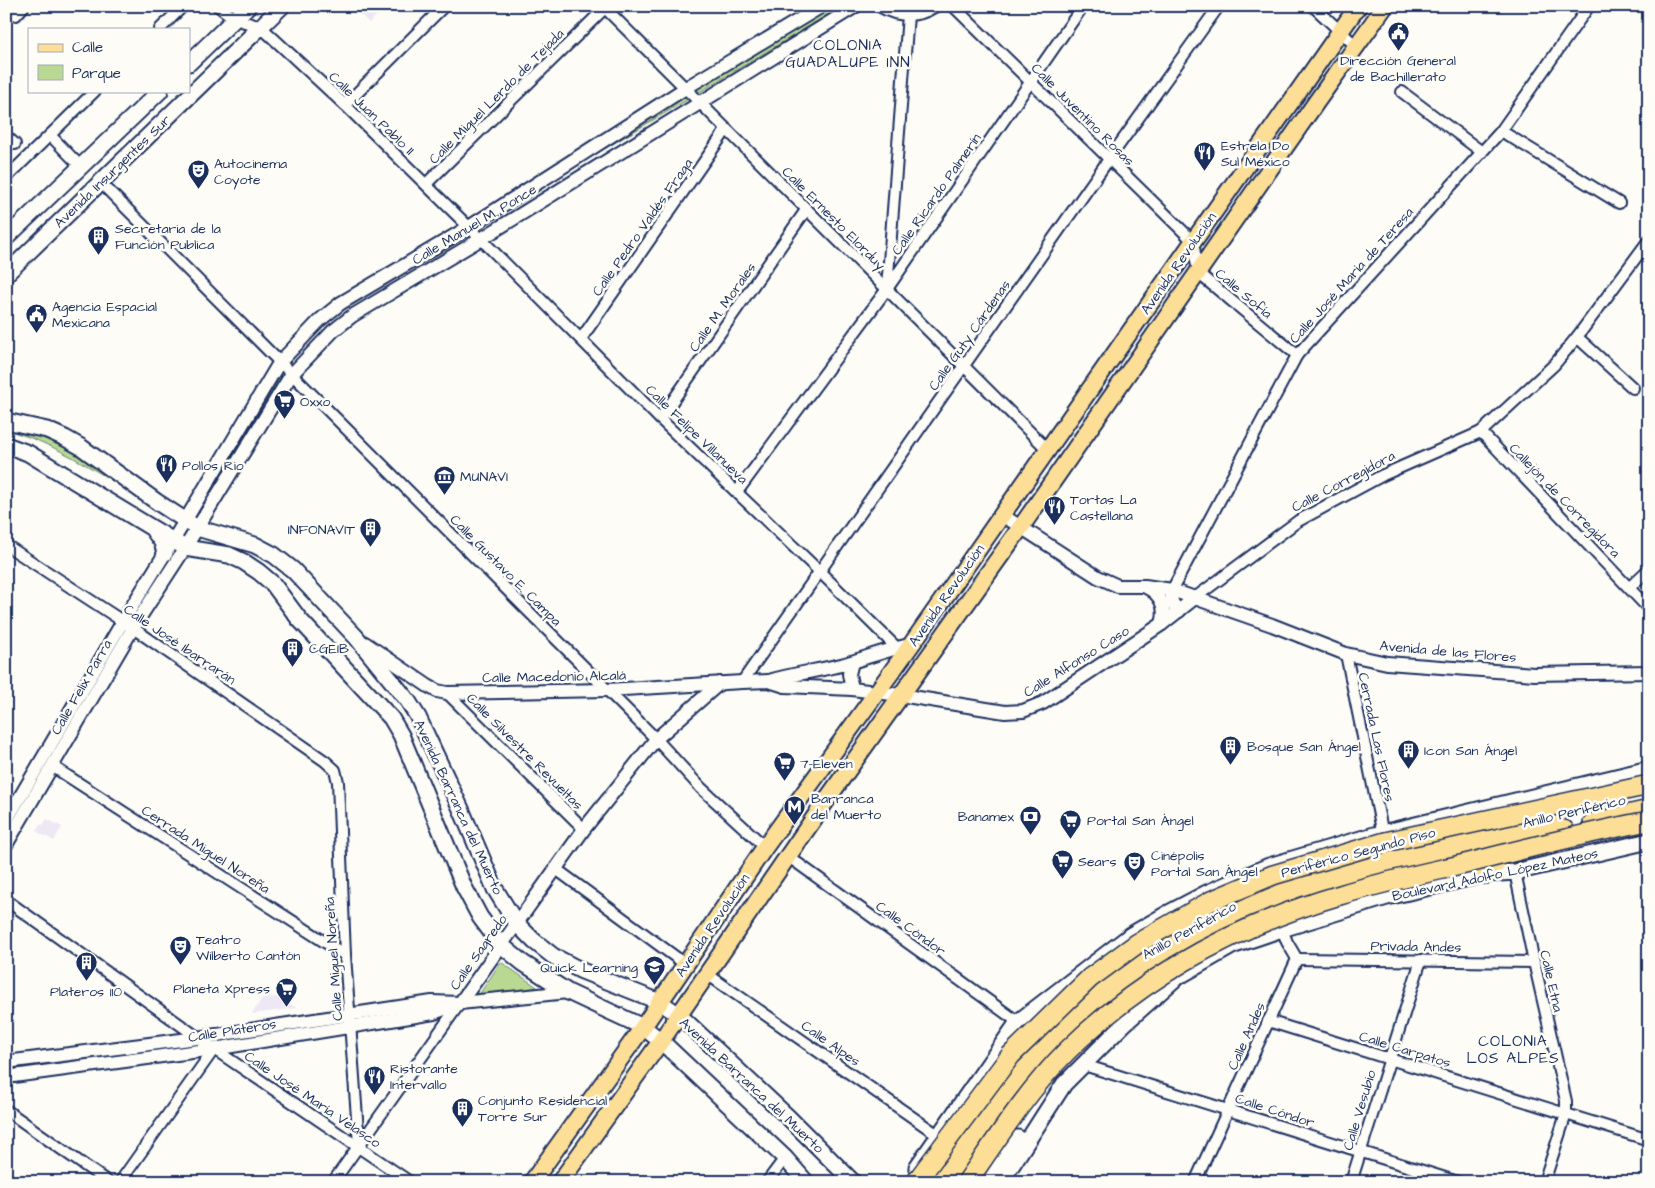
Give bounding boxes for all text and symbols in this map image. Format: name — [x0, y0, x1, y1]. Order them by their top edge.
public building icon: Dirección General de Bachillerato — [1386, 20, 1410, 51]
street label: Calle Miguel Lerdo de Tejada — [424, 24, 569, 169]
legend — [28, 28, 190, 92]
district label: COLONIA GUADALUPE INN — [785, 35, 911, 73]
text: Calle — [72, 37, 103, 58]
place label: Dirección General de Bachillerato — [1340, 51, 1456, 87]
street label: Calle Juventino Rosas — [1026, 59, 1138, 171]
text: Parque — [72, 63, 121, 84]
street label: Calle Juan Pablo II — [324, 67, 419, 160]
street label: Avenida Insurgentes Sur — [50, 110, 176, 233]
street label: Calle Ricardo Palmerín — [887, 130, 986, 260]
place label: Estrela Do Sul México — [1221, 136, 1290, 172]
restaurant icon: Estrela Do Sul México — [1193, 141, 1217, 172]
place label: Autocinema Coyote — [214, 154, 287, 190]
street label: Calle Pedro Valdés Fraga — [588, 155, 698, 300]
theatre icon: Autocinema Coyote — [186, 159, 210, 190]
street label: Calle Ernesto Elorduy — [777, 162, 890, 275]
street label: Calle Manuel M. Ponce — [408, 179, 541, 270]
street label: Calle José María de Teresa — [1285, 203, 1419, 348]
street label: Avenida Revolución — [1136, 208, 1222, 319]
place label: Secretaria de la Función Publica — [115, 219, 221, 255]
building icon: Secretaria de la Función Publica — [87, 224, 111, 255]
street label: Calle M. Morales — [685, 259, 761, 356]
street label: Calle Sofía — [1210, 264, 1276, 324]
street label: Calle Guty Cárdenas — [924, 276, 1016, 395]
place label: Agencia Espacial Mexicana — [52, 297, 157, 333]
public building icon: Agencia Espacial Mexicana — [24, 302, 48, 333]
street label: Calle Felipe Villanueva — [641, 380, 752, 489]
supermarket icon: Oxxo — [272, 389, 296, 420]
place label: Oxxo — [300, 392, 331, 412]
street label: Callejón de Corregidora — [1504, 439, 1624, 562]
street label: Calle Corregidora — [1288, 446, 1399, 518]
restaurant icon: Pollos Rio — [154, 453, 178, 484]
place label: Pollos Rio — [182, 456, 244, 476]
museum icon: MUNAVI — [432, 464, 456, 495]
place label: MUNAVI — [460, 467, 508, 487]
place label: Tortas La Castellana — [1070, 490, 1137, 526]
restaurant icon: Tortas La Castellana — [1042, 495, 1066, 526]
street label: Calle Gustavo E. Campa — [445, 510, 566, 631]
building icon: INFONAVIT — [359, 517, 383, 548]
place label: INFONAVIT — [288, 520, 355, 540]
street label: Avenida Revolución — [904, 540, 990, 651]
street label: Calle José Ibarrarán — [119, 600, 240, 690]
street label: Calle Alfonso Caso — [1020, 621, 1133, 703]
street label: Calle Felix Parra — [46, 636, 117, 739]
building icon: CGEIB — [281, 636, 305, 667]
street label: Avenida de las Flores — [1379, 636, 1517, 668]
place label: CGEIB — [309, 639, 349, 659]
street label: Calle Macedonio Alcalá — [482, 666, 626, 688]
street label: Cerrada Las Flores — [1353, 671, 1399, 804]
street label: Calle Silvestre Revueltas — [461, 689, 587, 815]
street label: Avenida Barranca del Muerto — [409, 717, 508, 898]
building icon: Bosque San Ángel — [1219, 734, 1243, 765]
place label: Bosque San Ángel — [1247, 737, 1361, 757]
building icon: Icon San Ángel — [1396, 738, 1420, 769]
place label: Icon San Ángel — [1424, 741, 1517, 761]
supermarket icon: 7-Eleven — [772, 751, 796, 782]
place label: 7-Eleven — [800, 754, 853, 774]
place label: Barranca del Muerto — [811, 789, 881, 825]
street label: Anillo Periférico — [1521, 790, 1628, 834]
metro station icon: Barranca del Muerto — [783, 794, 807, 825]
street label: Cerrada Miguel Noreña — [137, 801, 274, 899]
bank icon: Banamex — [1018, 804, 1042, 835]
place label: Banamex — [958, 807, 1014, 827]
supermarket icon: Portal San Ángel — [1059, 808, 1083, 839]
place label: Portal San Ángel — [1087, 811, 1194, 831]
street label: Periférico Segundo Piso — [1279, 823, 1438, 883]
street label: Boulevard Adolfo López Mateos — [1390, 843, 1600, 907]
place label: Cinépolis Portal San Ángel — [1151, 846, 1258, 882]
supermarket icon: Sears — [1050, 849, 1074, 880]
theatre icon: Cinépolis Portal San Ángel — [1123, 851, 1147, 882]
place label: Sears — [1078, 852, 1116, 872]
street label: Avenida Revolución — [671, 870, 755, 981]
street label: Calle Miguel Noreña — [320, 896, 348, 1022]
street label: Calle Cóndor — [871, 897, 950, 961]
street label: Anillo Periférico — [1139, 897, 1240, 965]
street label: Calle Sagredo — [445, 911, 512, 994]
place label: Teatro Wilberto Cantón — [196, 930, 300, 966]
theatre icon: Teatro Wilberto Cantón — [168, 935, 192, 966]
street label: Privada Andes — [1370, 936, 1462, 958]
street label: Calle Etna — [1534, 948, 1568, 1014]
building icon: Plateros 110 — [74, 951, 98, 982]
school or university icon: Quick Learning — [642, 955, 666, 986]
place label: Quick Learning — [540, 958, 638, 978]
supermarket icon: Planeta Xpress — [274, 976, 298, 1007]
place label: Planeta Xpress — [173, 979, 270, 999]
place label: Plateros 110 — [50, 982, 122, 1002]
street label: Calle Andes — [1223, 999, 1271, 1074]
street label: Avenida Barranca del Muerto — [675, 1013, 828, 1158]
street label: Calle Plateros — [187, 1014, 278, 1048]
street label: Calle Alpes — [797, 1016, 864, 1072]
street label: Calle Carpatos — [1356, 1027, 1453, 1073]
district label: COLONIA LOS ALPES — [1466, 1031, 1560, 1069]
street label: Calle José María Velasco — [240, 1047, 385, 1153]
place label: Ristorante Intervallo — [390, 1059, 458, 1095]
restaurant icon: Ristorante Intervallo — [362, 1064, 386, 1095]
street label: Calle Vesubio — [1338, 1068, 1382, 1153]
street label: Calle Cóndor — [1233, 1089, 1317, 1133]
place label: Conjunto Residencial Torre Sur — [478, 1091, 607, 1127]
building icon: Conjunto Residencial Torre Sur — [450, 1096, 474, 1127]

